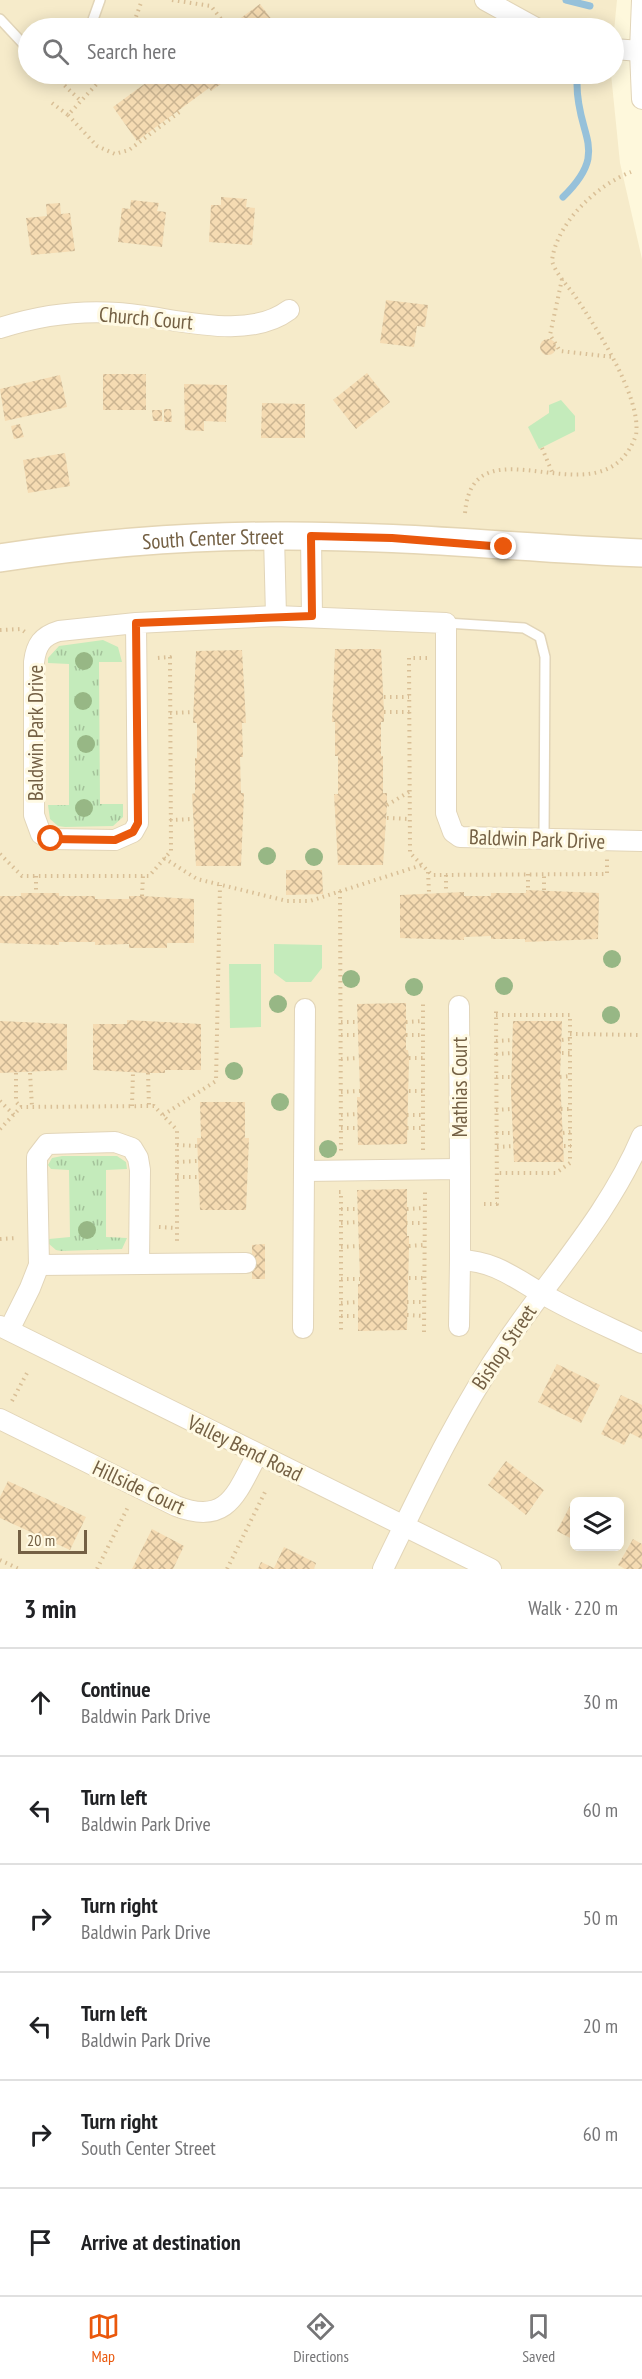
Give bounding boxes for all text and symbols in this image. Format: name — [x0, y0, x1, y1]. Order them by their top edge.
search box — [18, 18, 624, 84]
icon: search — [39, 35, 72, 68]
text: Search here — [87, 37, 176, 65]
street label: Church Court — [98, 300, 194, 336]
street label: South Center Street — [141, 522, 284, 555]
route end — [490, 533, 516, 559]
street label: Baldwin Park Drive — [22, 665, 49, 801]
street label: Baldwin Park Drive — [468, 823, 606, 855]
route start — [37, 825, 63, 851]
street label: Mathias Court — [446, 1037, 473, 1137]
street label: Bishop Street — [466, 1299, 542, 1395]
street label: Valley Bend Road — [182, 1408, 307, 1487]
street label: Hillside Court — [89, 1454, 190, 1520]
map controls — [570, 1497, 624, 1551]
button: layers — [570, 1497, 624, 1551]
scale bar — [18, 1527, 87, 1554]
text: 20 m — [27, 1530, 55, 1550]
text: 3 min — [24, 1592, 77, 1625]
text: Walk · 220 m — [528, 1595, 618, 1621]
text: Continue — [81, 1675, 151, 1703]
icon: ahead — [24, 1686, 57, 1719]
text: 30 m — [583, 1689, 618, 1715]
text: Baldwin Park Drive — [81, 1703, 211, 1729]
text: Turn left — [81, 1783, 147, 1811]
icon: left — [24, 1794, 57, 1827]
text: 60 m — [583, 1797, 618, 1823]
text: Baldwin Park Drive — [81, 1811, 211, 1837]
text: Turn right — [81, 1891, 158, 1919]
icon: right — [24, 1902, 57, 1935]
text: 50 m — [583, 1905, 618, 1931]
text: Baldwin Park Drive — [81, 1919, 211, 1945]
text: Turn left — [81, 1999, 147, 2027]
icon: left — [24, 2010, 57, 2043]
text: 20 m — [583, 2013, 618, 2039]
text: Baldwin Park Drive — [81, 2027, 211, 2053]
text: Turn right — [81, 2107, 158, 2135]
icon: right — [24, 2118, 57, 2151]
text: 60 m — [583, 2121, 618, 2147]
text: South Center Street — [81, 2135, 216, 2161]
icon: arrive — [24, 2226, 57, 2259]
text: Arrive at destination — [81, 2228, 241, 2256]
tab: Map — [87, 2310, 120, 2366]
tab: Directions — [293, 2310, 349, 2366]
tab: Saved — [522, 2310, 555, 2366]

